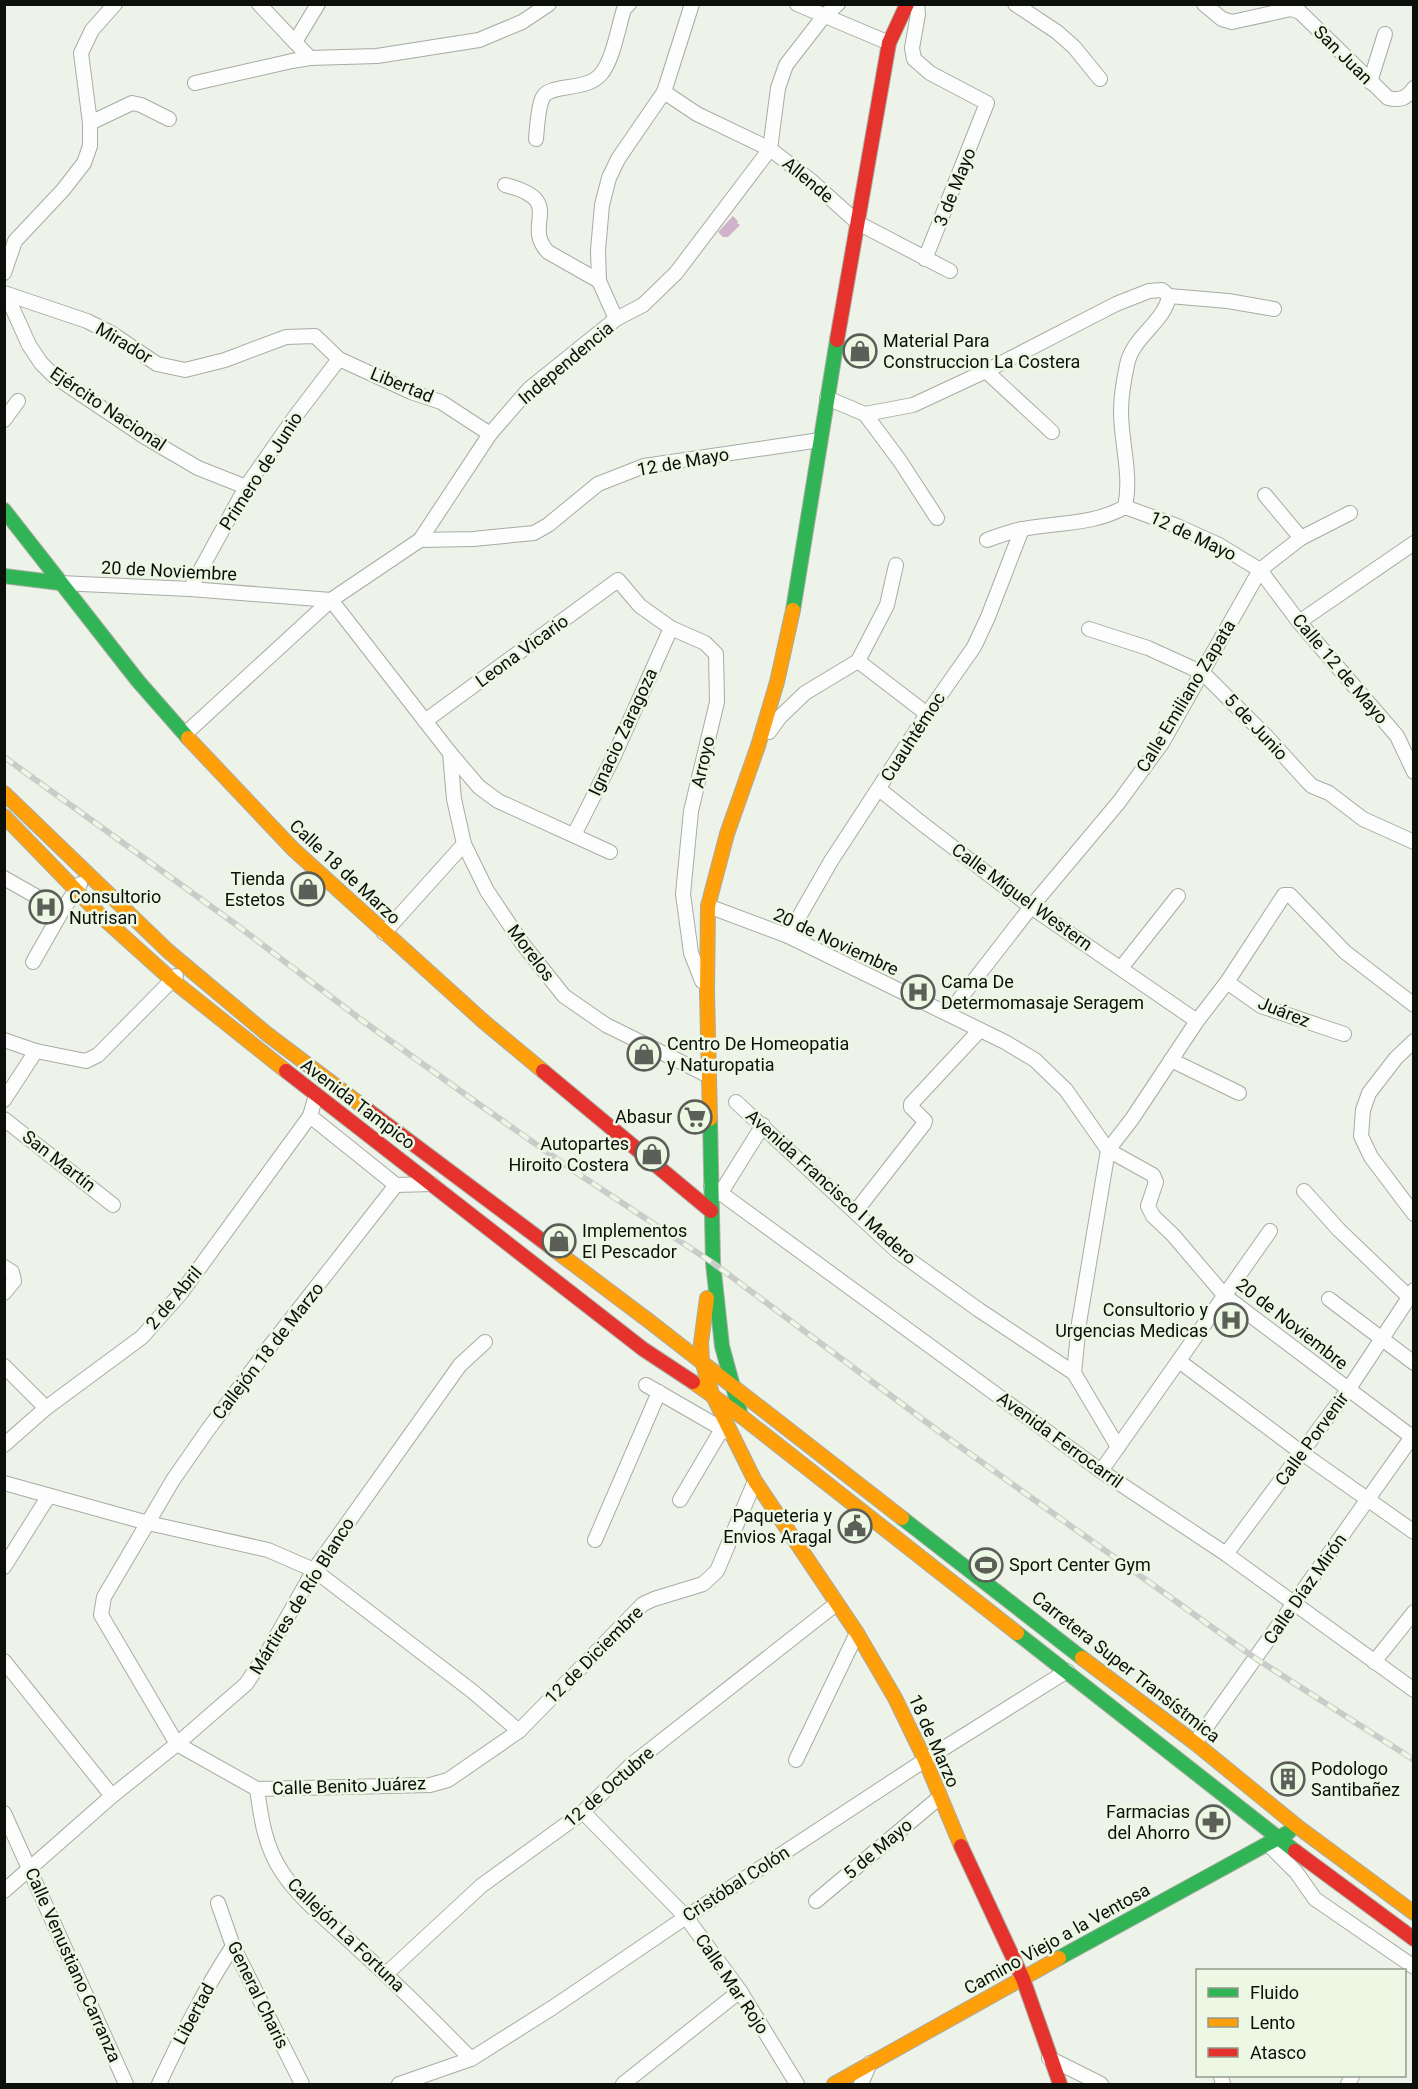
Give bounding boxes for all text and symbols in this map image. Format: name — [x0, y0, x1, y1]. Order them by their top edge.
street label: San Juan — [1310, 21, 1377, 88]
street label: 3 de Mayo — [929, 145, 980, 229]
street label: Allende — [779, 152, 838, 207]
street label: Independencia — [514, 317, 617, 408]
street label: Mirador — [92, 318, 156, 368]
place label: Material Para Construccion La Costera — [883, 330, 1080, 372]
shop icon: Material Para Construccion La Costera — [842, 333, 878, 369]
street label: Ejército Nacional — [46, 362, 170, 455]
street label: Libertad — [368, 362, 437, 407]
street label: Primero de Junio — [215, 408, 307, 534]
street label: 12 de Mayo — [635, 443, 730, 480]
street label: 12 de Mayo — [1147, 506, 1240, 565]
street label: 20 de Noviembre — [101, 556, 237, 585]
street label: Calle 12 de Mayo — [1288, 609, 1393, 728]
street label: Leona Vicario — [471, 610, 572, 691]
street label: Calle Emiliano Zapata — [1132, 616, 1239, 776]
street label: Ignacio Zaragoza — [584, 665, 661, 799]
street label: Cuauhtémoc — [876, 688, 949, 785]
street label: 5 de Junio — [1220, 689, 1292, 764]
street label: Arroyo — [686, 734, 719, 790]
street label: Calle 18 de Marzo — [286, 815, 405, 928]
street label: Calle Miguel Western — [948, 838, 1097, 955]
place label: Tienda Estetos — [225, 868, 285, 910]
shop icon: Tienda Estetos — [290, 871, 326, 907]
place label: Consultorio Nutrisan — [69, 886, 161, 928]
hospital icon: Consultorio Nutrisan — [28, 889, 64, 925]
street label: 20 de Noviembre — [770, 903, 902, 980]
street label: Morelos — [503, 920, 559, 985]
place label: Cama De Determomasaje Seragem — [941, 971, 1144, 1013]
hospital icon: Cama De Determomasaje Seragem — [900, 974, 936, 1010]
street label: Juárez — [1255, 992, 1313, 1031]
place label: Centro De Homeopatia y Naturopatia — [667, 1033, 849, 1075]
shop icon: Centro De Homeopatia y Naturopatia — [626, 1036, 662, 1072]
street label: Avenida Tampico — [297, 1054, 419, 1153]
supermarket icon: Abasur — [677, 1099, 713, 1135]
street label: Avenida Francisco I Madero — [742, 1105, 921, 1268]
place label: Abasur — [615, 1106, 672, 1127]
street label: San Martín — [18, 1125, 100, 1196]
place label: Autopartes Hiroito Costera — [509, 1133, 629, 1175]
shop icon: Autopartes Hiroito Costera — [634, 1136, 670, 1172]
place label: Implementos El Pescador — [582, 1220, 687, 1262]
shop icon: Implementos El Pescador — [541, 1223, 577, 1259]
street label: 2 de Abril — [141, 1262, 206, 1333]
street label: 20 de Noviembre — [1232, 1274, 1352, 1374]
street label: Callejón 18 de Marzo — [208, 1278, 328, 1423]
place label: Consultorio y Urgencias Medicas — [1055, 1299, 1208, 1341]
hospital icon: Consultorio y Urgencias Medicas — [1213, 1302, 1249, 1338]
street label: Avenida Ferrocarril — [993, 1387, 1127, 1492]
street label: Calle Porvenir — [1271, 1388, 1353, 1490]
place label: Paqueteria y Envios Aragal — [723, 1505, 832, 1547]
public building icon: Paqueteria y Envios Aragal — [837, 1508, 873, 1544]
street label: Mártires de Río Blanco — [245, 1513, 358, 1678]
street label: Calle Díaz Mirón — [1259, 1529, 1350, 1648]
sports icon: Sport Center Gym — [968, 1547, 1004, 1583]
place label: Sport Center Gym — [1009, 1554, 1151, 1575]
street label: Carretera Super Transístmica — [1028, 1587, 1225, 1747]
street label: 12 de Diciembre — [540, 1601, 647, 1708]
street label: 18 de Marzo — [905, 1691, 964, 1791]
street label: 12 de Octubre — [559, 1742, 658, 1831]
place label: Podologo Santibañez — [1311, 1758, 1400, 1800]
building icon: Podologo Santibañez — [1270, 1761, 1306, 1797]
street label: Calle Benito Juárez — [272, 1772, 426, 1799]
place label: Farmacias del Ahorro — [1106, 1801, 1190, 1843]
pharmacy icon: Farmacias del Ahorro — [1195, 1804, 1231, 1840]
street label: 5 de Mayo — [839, 1814, 916, 1883]
street label: Cristóbal Colón — [679, 1841, 793, 1926]
street label: Calle Venustiano Carranza — [21, 1864, 126, 2065]
street label: Callejón La Fortuna — [283, 1873, 409, 1996]
street label: Camino Viejo a la Ventosa — [960, 1879, 1153, 1998]
street label: Calle Mar Rojo — [691, 1930, 774, 2038]
street label: General Charis — [223, 1938, 294, 2052]
legend — [1196, 1969, 1406, 2077]
street label: Libertad — [169, 1980, 218, 2048]
text: Fluido — [1250, 1982, 1299, 2003]
text: Lento — [1250, 2012, 1295, 2033]
text: Atasco — [1250, 2042, 1306, 2063]

